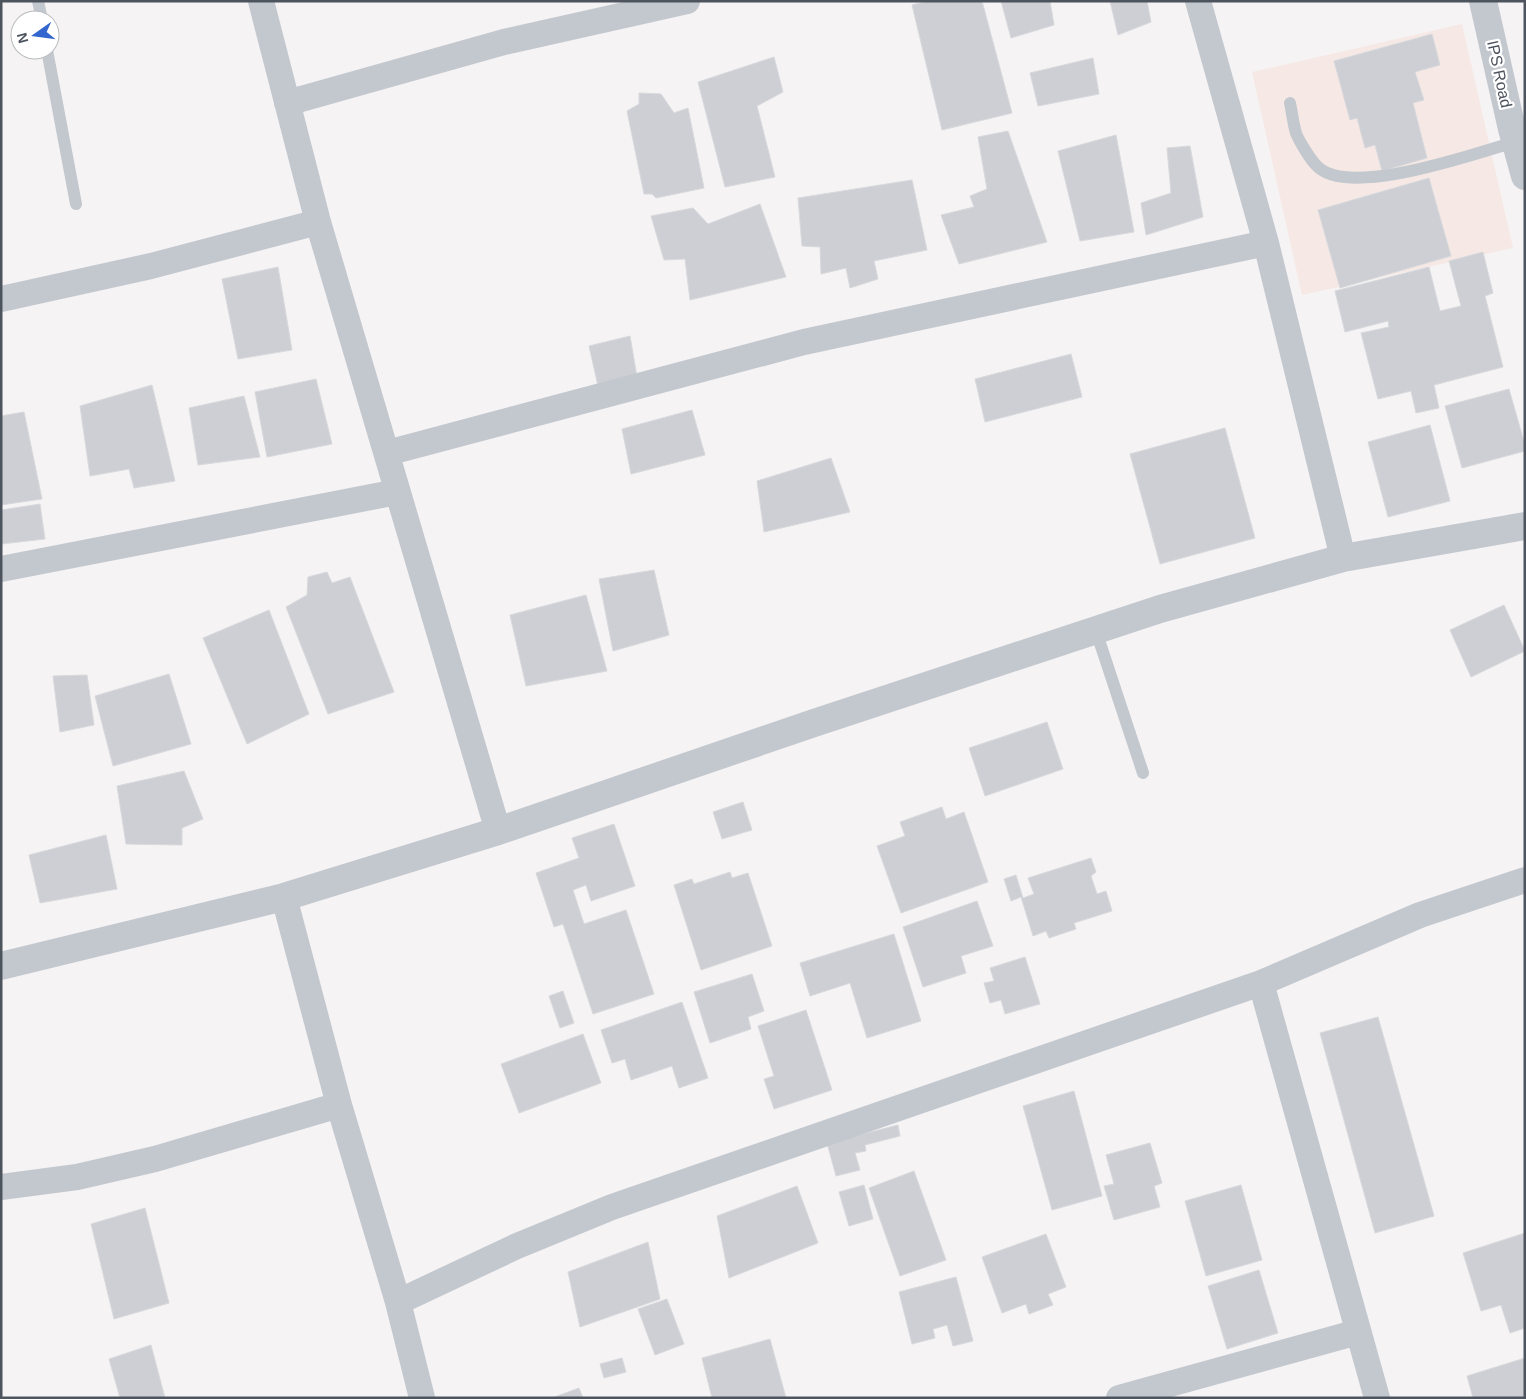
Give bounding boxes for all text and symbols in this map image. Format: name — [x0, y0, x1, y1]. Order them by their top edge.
north arrow — [10, 10, 60, 60]
text: N — [13, 31, 31, 45]
street label: IPS Road — [1484, 39, 1515, 109]

